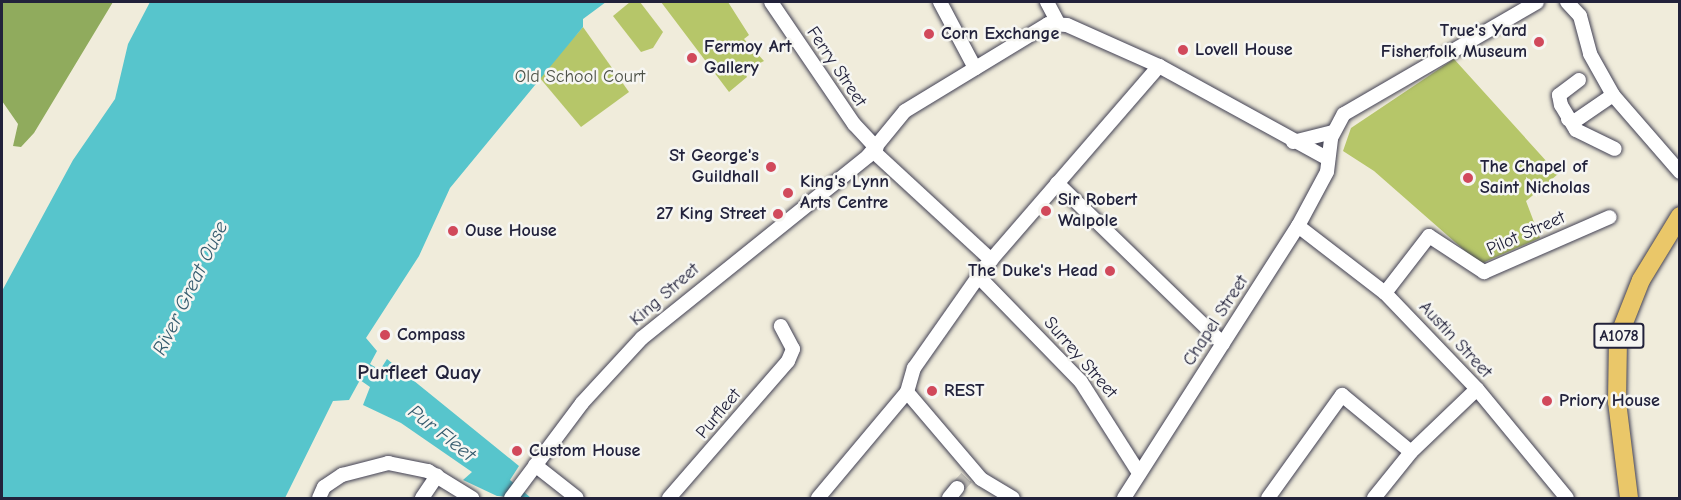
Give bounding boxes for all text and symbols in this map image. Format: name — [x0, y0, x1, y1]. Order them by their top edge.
place label: True's Yard Fisherfolk Museum — [1381, 21, 1527, 63]
street label: Ferry Street — [801, 23, 871, 111]
place label: Corn Exchange — [941, 23, 1059, 45]
marker: Corn Exchange — [922, 27, 936, 41]
marker: True's Yard Fisherfolk Museum — [1532, 35, 1546, 49]
place label: Fermoy Art Gallery — [704, 37, 792, 80]
place label: Lovell House — [1195, 39, 1293, 61]
marker: Lovell House — [1176, 43, 1190, 57]
marker: Fermoy Art Gallery — [685, 51, 699, 65]
park label: Old School Court — [515, 66, 645, 88]
place label: St George's Guildhall — [669, 146, 759, 188]
place label: The Chapel of Saint Nicholas — [1480, 157, 1590, 200]
marker: St George's Guildhall — [764, 160, 778, 174]
marker: The Chapel of Saint Nicholas — [1461, 171, 1475, 185]
place label: King's Lynn Arts Centre — [800, 172, 889, 214]
marker: King's Lynn Arts Centre — [781, 186, 795, 200]
place label: Sir Robert Walpole — [1058, 190, 1137, 232]
place label: 27 King Street — [656, 203, 766, 225]
marker: Sir Robert Walpole — [1039, 204, 1053, 218]
marker: 27 King Street — [771, 207, 785, 221]
street label: Pilot Street — [1483, 207, 1569, 261]
water label: River Great Ouse — [147, 217, 233, 359]
place label: Ouse House — [465, 220, 557, 242]
marker: Ouse House — [446, 224, 460, 238]
street label: King Street — [626, 259, 704, 331]
place label: The Duke's Head — [968, 260, 1098, 282]
marker: The Duke's Head — [1103, 264, 1117, 278]
street label: Chapel Street — [1179, 272, 1253, 370]
street label: Austin Street — [1414, 297, 1496, 383]
street label: Surrey Street — [1039, 313, 1121, 403]
road number: A1078 — [1592, 323, 1646, 349]
place label: Compass — [397, 324, 465, 346]
marker: Compass — [378, 328, 392, 342]
district label: Purfleet Quay — [357, 359, 481, 385]
place label: REST — [944, 380, 984, 402]
marker: REST — [925, 384, 939, 398]
street label: Purfleet — [692, 385, 746, 443]
place label: Priory House — [1559, 390, 1660, 412]
marker: Priory House — [1540, 394, 1554, 408]
water label: Pur Fleet — [404, 399, 480, 467]
place label: Custom House — [529, 440, 640, 462]
marker: Custom House — [510, 444, 524, 458]

